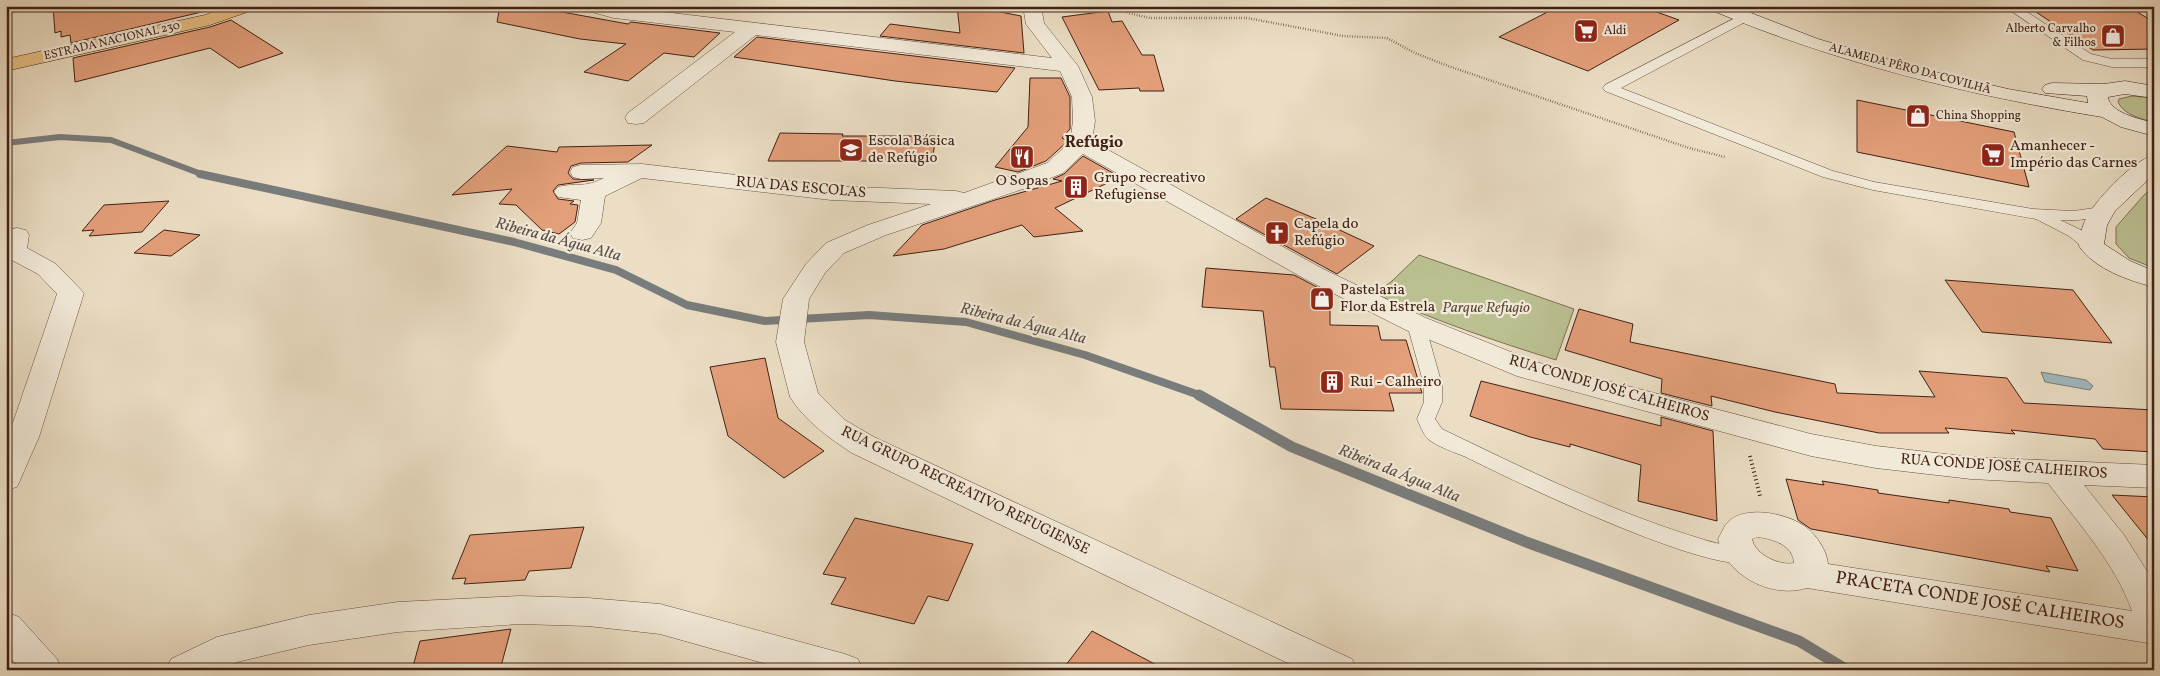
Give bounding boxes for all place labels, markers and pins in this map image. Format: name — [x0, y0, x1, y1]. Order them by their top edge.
supermarket icon: Aldi — [1573, 18, 1599, 44]
place label: Alberto Carvalho & Filhos — [2006, 21, 2096, 51]
place label: Aldi — [1604, 23, 1627, 39]
shop icon: Alberto Carvalho & Filhos — [2100, 23, 2126, 49]
shop icon: China Shopping — [1905, 103, 1931, 129]
place label: China Shopping — [1936, 108, 2021, 124]
place label: Escola Básica de Refúgio — [868, 131, 955, 169]
place label: Amanhecer - Império das Carnes — [2010, 136, 2137, 174]
school or university icon: Escola Básica de Refúgio — [838, 137, 864, 163]
supermarket icon: Amanhecer - Império das Carnes — [1980, 142, 2006, 168]
restaurant icon: O Sopas — [1009, 144, 1035, 170]
place label: Grupo recreativo Refugiense — [1094, 168, 1206, 206]
place label: O Sopas — [996, 171, 1048, 192]
building icon: Grupo recreativo Refugiense — [1063, 174, 1089, 200]
place label: Capela do Refúgio — [1294, 214, 1358, 252]
church icon: Capela do Refúgio — [1264, 220, 1290, 246]
place label: Pastelaria Flor da Estrela — [1340, 280, 1435, 318]
shop icon: Pastelaria Flor da Estrela — [1309, 286, 1335, 312]
building icon: Rui - Calheiro — [1319, 369, 1345, 395]
place label: Rui - Calheiro — [1350, 372, 1442, 393]

